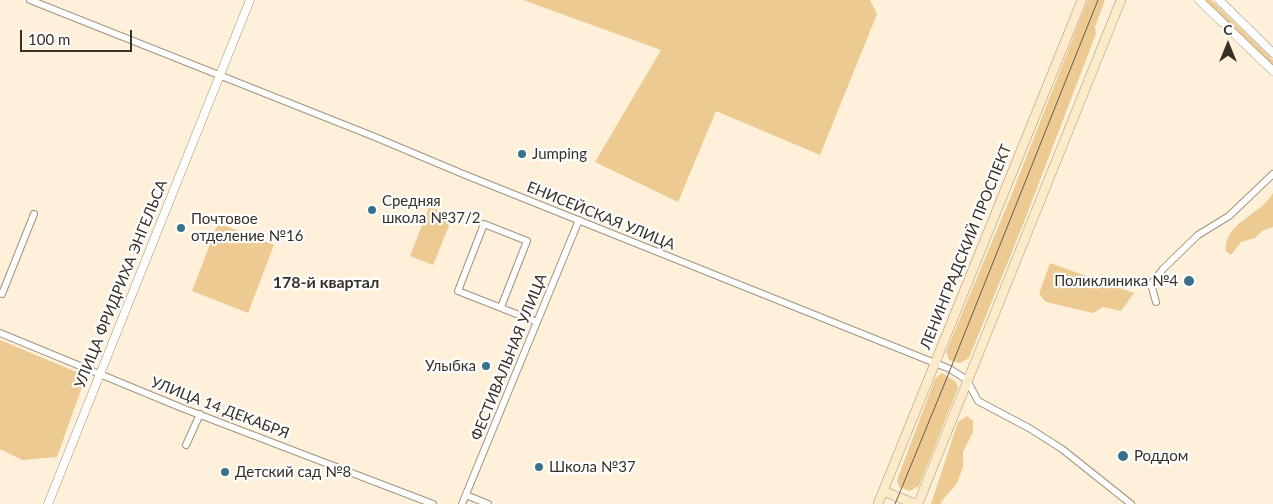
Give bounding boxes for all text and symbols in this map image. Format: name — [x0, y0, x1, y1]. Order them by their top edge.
scale bar — [22, 20, 135, 52]
north arrow — [1203, 20, 1253, 70]
text: С — [1223, 21, 1233, 38]
text: 100 m — [28, 30, 70, 48]
street label: ЛЕНИНГРАДСКИЙ ПРОСПЕКТ — [917, 142, 1015, 352]
place label: Jumping — [532, 145, 587, 163]
marker: Jumping — [516, 148, 528, 160]
street label: УЛИЦА ФРИДРИХА ЭНГЕЛЬСА — [71, 177, 171, 391]
street label: ЕНИСЕЙСКАЯ УЛИЦА — [524, 178, 678, 254]
place label: Средняя школа №37/2 — [382, 192, 480, 227]
marker: Средняя школа №37/2 — [366, 204, 378, 216]
place label: Почтовое отделение №16 — [191, 210, 303, 245]
marker: Почтовое отделение №16 — [175, 222, 187, 234]
street label: ФЕСТИВАЛЬНАЯ УЛИЦА — [467, 271, 551, 443]
place label: Поликлиника №4 — [1054, 272, 1178, 290]
district label: 178-й квартал — [273, 273, 379, 293]
marker: Поликлиника №4 — [1182, 274, 1196, 288]
place label: Улыбка — [425, 357, 476, 375]
marker: Улыбка — [480, 360, 492, 372]
street label: УЛИЦА 14 ДЕКАБРЯ — [148, 373, 292, 443]
place label: Роддом — [1134, 447, 1188, 465]
marker: Роддом — [1116, 449, 1130, 463]
place label: Школа №37 — [549, 458, 636, 476]
marker: Школа №37 — [533, 461, 545, 473]
place label: Детский сад №8 — [235, 463, 351, 481]
marker: Детский сад №8 — [219, 466, 231, 478]

